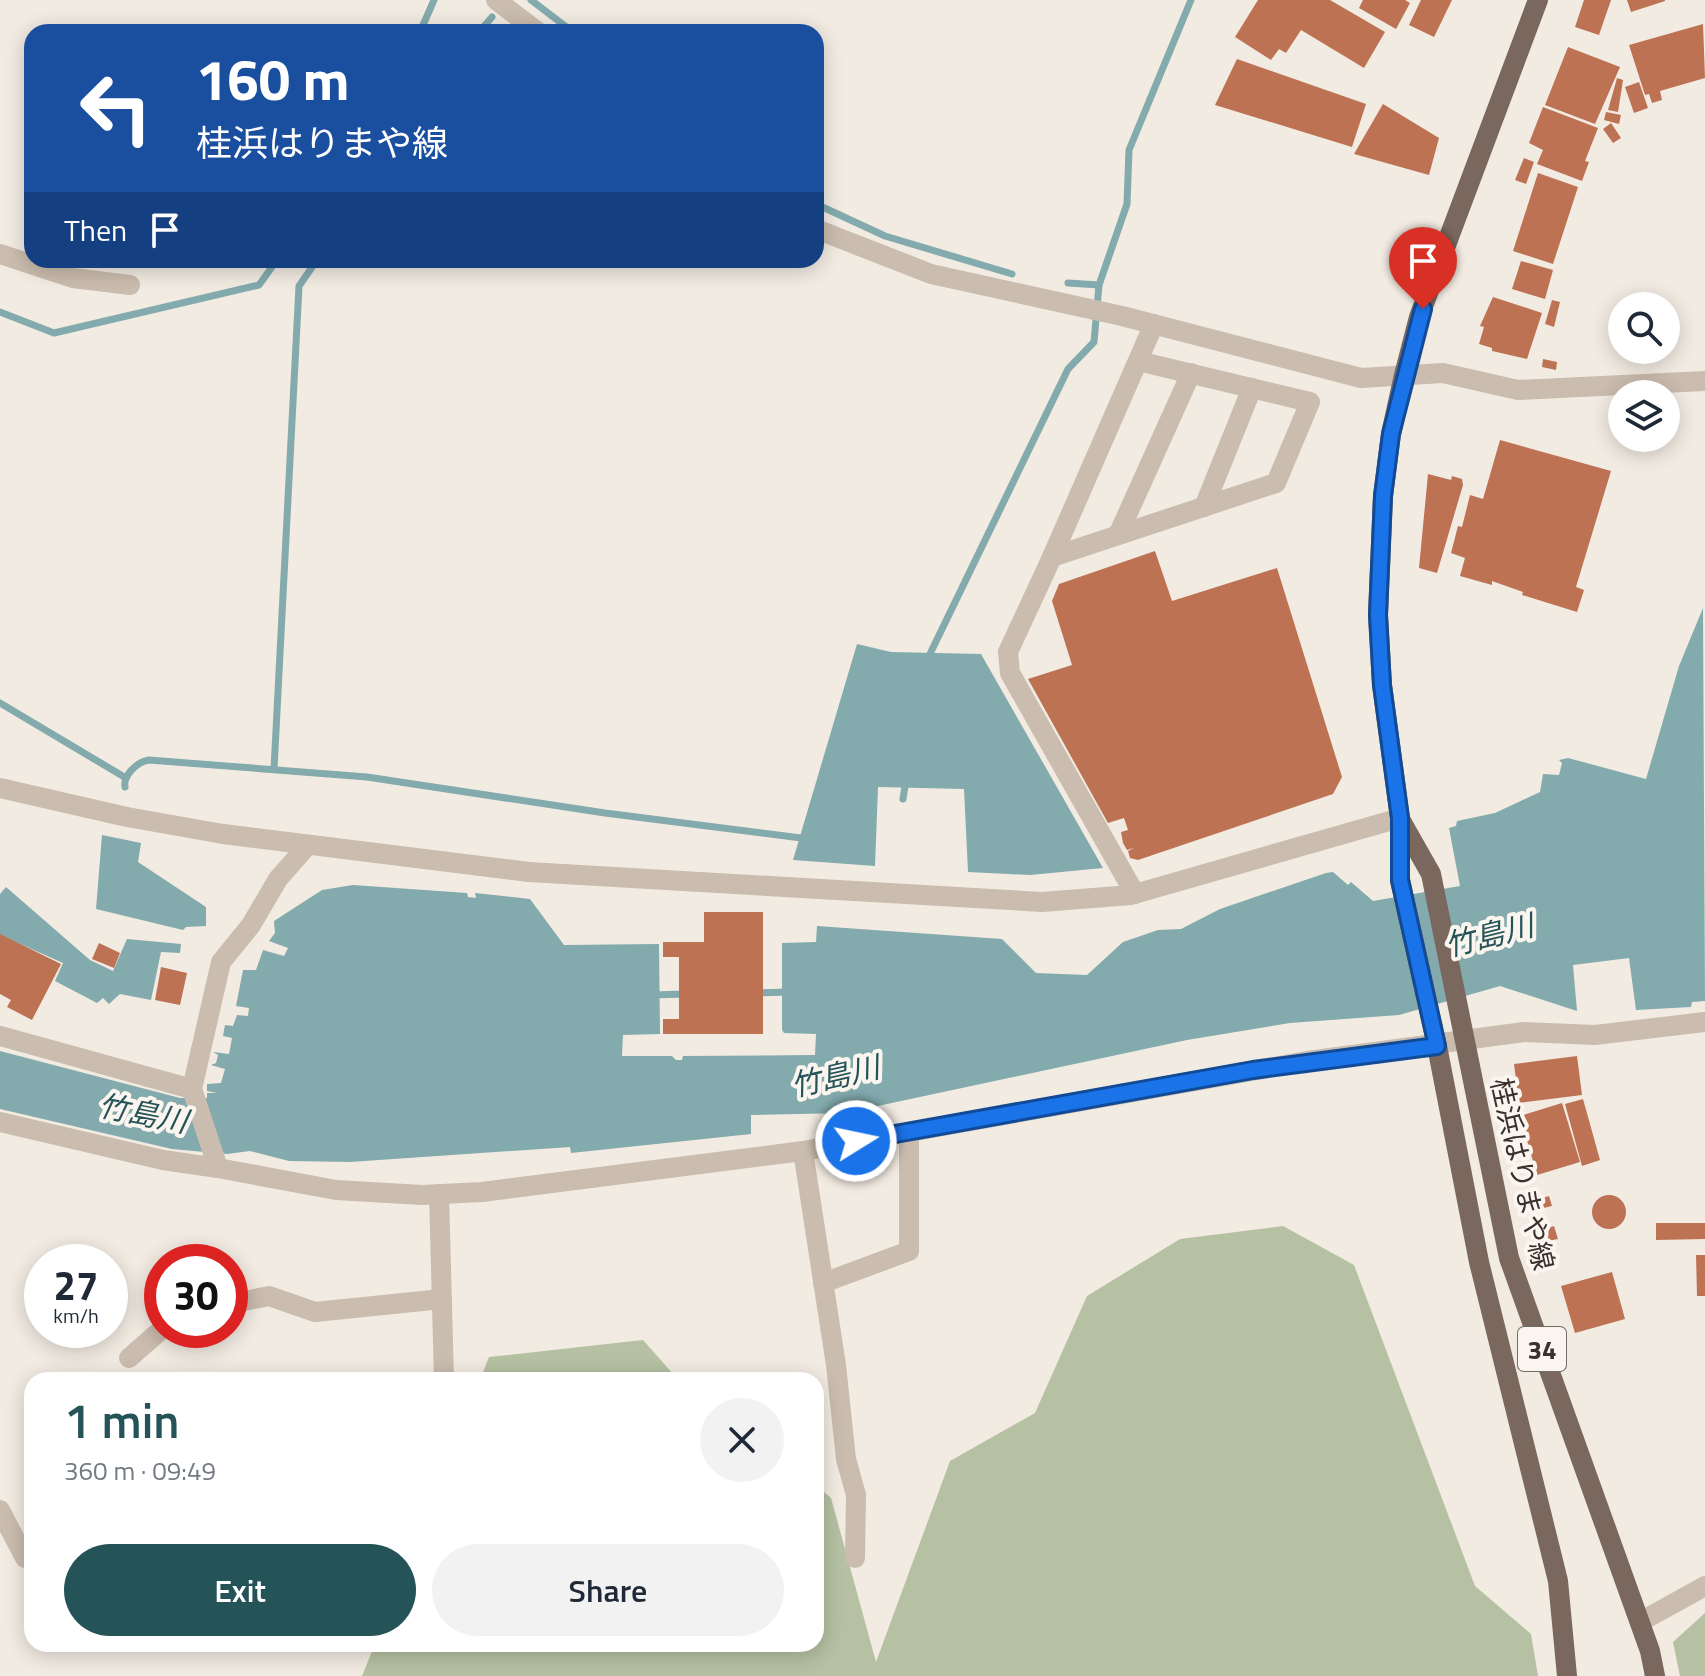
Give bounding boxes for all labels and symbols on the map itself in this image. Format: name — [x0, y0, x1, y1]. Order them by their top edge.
pin — [1389, 227, 1457, 309]
water label: 竹島川 — [1440, 901, 1541, 968]
water label: 竹島川 — [786, 1043, 887, 1109]
street label: 桂浜はりまや線 — [1480, 1074, 1566, 1274]
water label: 竹島川 — [94, 1082, 195, 1145]
position arrow — [814, 1099, 898, 1183]
speed limit sign: 30 — [144, 1244, 248, 1348]
road number: 34 — [1518, 1327, 1566, 1371]

